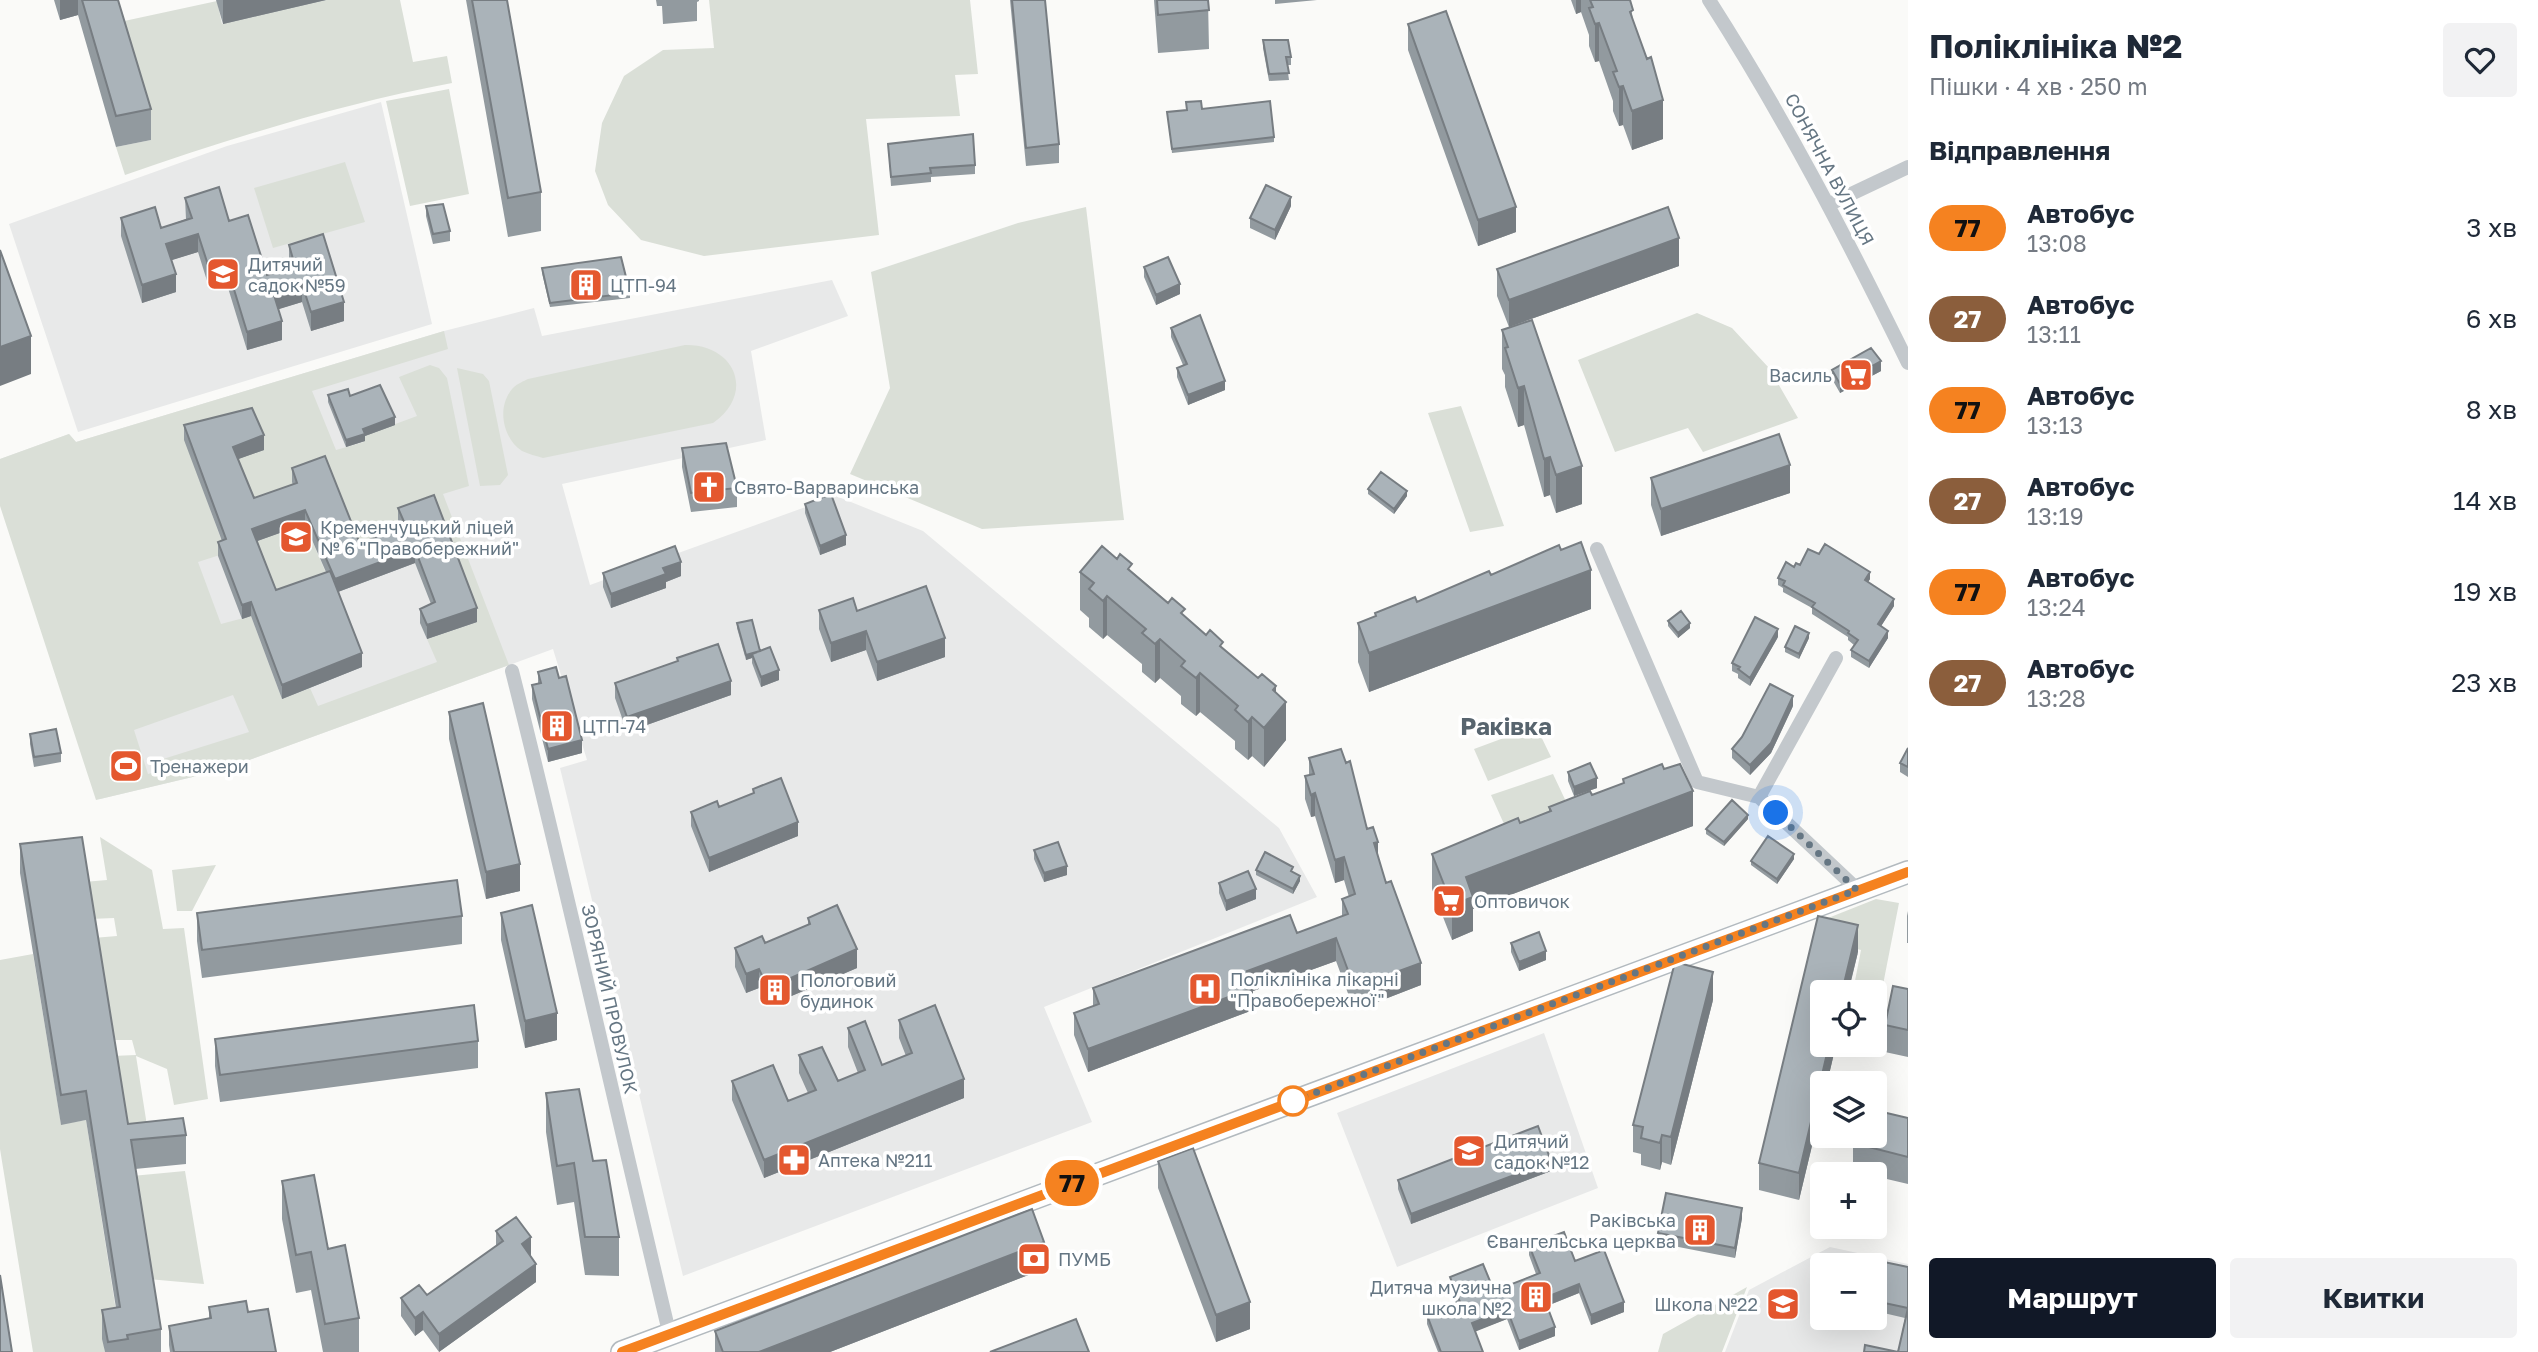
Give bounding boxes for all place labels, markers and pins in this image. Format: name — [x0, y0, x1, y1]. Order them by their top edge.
place label: Дитячий садок №59 — [248, 253, 346, 296]
school or university icon: Дитячий садок №59 — [204, 255, 242, 293]
building icon: ЦТП-94 — [567, 266, 605, 304]
place label: ЦТП-94 — [610, 274, 677, 296]
supermarket icon: Василь — [1837, 356, 1875, 394]
place label: Василь — [1769, 364, 1832, 386]
church icon: Свято-Варваринська — [690, 468, 728, 506]
place label: Свято-Варваринська — [734, 476, 919, 498]
place label: Кременчуцький ліцей № 6 "Правобережний" — [320, 516, 519, 559]
school or university icon: Кременчуцький ліцей № 6 "Правобережний" — [277, 518, 315, 556]
building icon: ЦТП-74 — [538, 707, 576, 745]
place label: ЦТП-74 — [582, 715, 646, 737]
sports icon: Тренажери — [107, 747, 145, 785]
place label: Тренажери — [150, 755, 249, 777]
supermarket icon: Оптовичок — [1430, 882, 1468, 920]
place label: Оптовичок — [1474, 890, 1570, 912]
place label: Поліклініка лікарні "Правобережної" — [1230, 968, 1399, 1011]
place label: Пологовий будинок — [800, 969, 896, 1012]
hospital icon: Поліклініка лікарні "Правобережної" — [1186, 970, 1224, 1008]
building icon: Пологовий будинок — [756, 971, 794, 1009]
unlabelled marker — [1278, 1086, 1308, 1116]
place label: Дитячий садок №12 — [1494, 1130, 1589, 1173]
school or university icon: Дитячий садок №12 — [1450, 1132, 1488, 1170]
pharmacy icon: Аптека №211 — [775, 1141, 813, 1179]
place label: Аптека №211 — [818, 1149, 933, 1171]
place label: Раківська Євангельська церква — [1486, 1209, 1676, 1252]
building icon: Раківська Євангельська церква — [1681, 1211, 1719, 1249]
bank icon: ПУМБ — [1015, 1240, 1053, 1278]
place label: ПУМБ — [1058, 1248, 1111, 1270]
place label: Дитяча музична школа №2 — [1370, 1276, 1512, 1319]
building icon: Дитяча музична школа №2 — [1517, 1278, 1555, 1316]
school or university icon: Школа №22 — [1764, 1285, 1802, 1323]
place label: Школа №22 — [1654, 1293, 1758, 1315]

